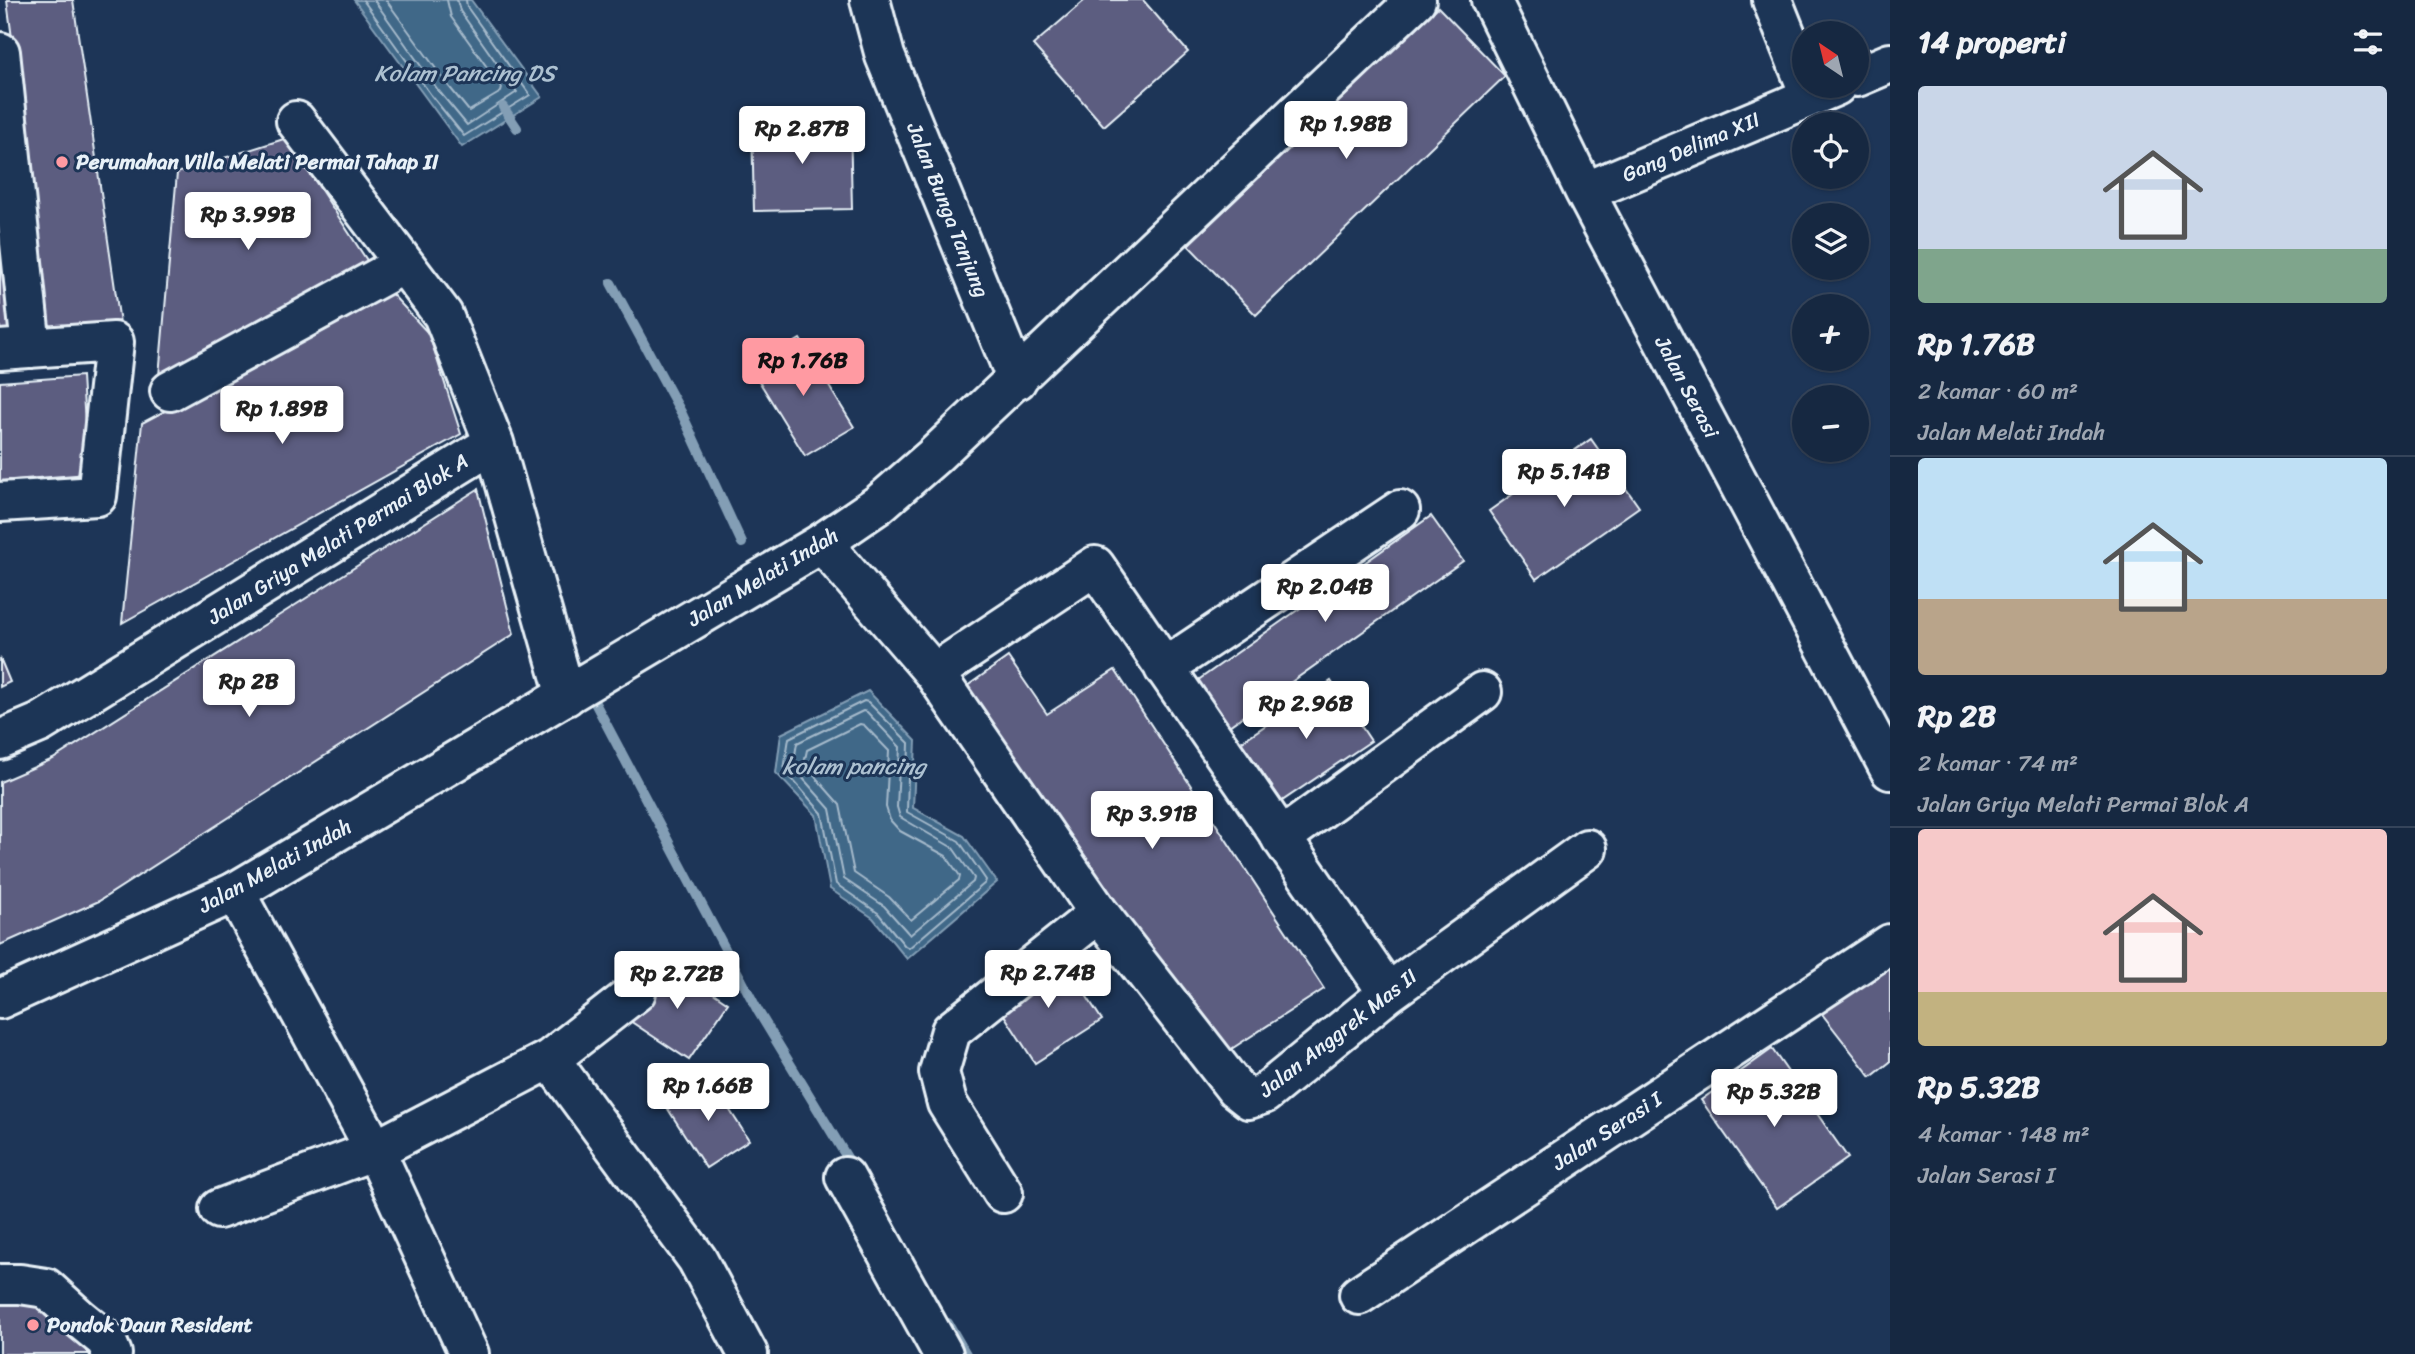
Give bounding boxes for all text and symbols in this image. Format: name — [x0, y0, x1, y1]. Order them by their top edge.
text: 14 properti — [1918, 15, 2066, 69]
north arrow — [1792, 21, 1869, 98]
map controls — [1792, 21, 1869, 462]
icon: filters — [2349, 23, 2387, 61]
water label: Kolam Pancing DS — [375, 53, 559, 94]
street label: Gang Delima XII — [1616, 101, 1767, 193]
pin: Rp 1.98B — [1274, 102, 1418, 161]
text: Rp 1.98B — [1300, 103, 1392, 144]
pin: Rp 2.87B — [730, 106, 874, 166]
text: Rp 2.87B — [755, 108, 849, 149]
button: locate — [1792, 112, 1869, 189]
street label: Jalan Bunga Tanjung — [895, 116, 1001, 304]
icon: home — [2090, 132, 2216, 258]
place label: Perumahan Villa Melati Permai Tahap II — [76, 143, 439, 181]
marker: Perumahan Villa Melati Permai Tahap II — [54, 154, 70, 170]
pin: Rp 3.99B — [176, 192, 320, 252]
text: Rp 3.99B — [201, 194, 295, 235]
button: layers — [1792, 203, 1869, 280]
button: + — [1792, 294, 1869, 371]
text: Rp 1.76B — [1918, 317, 2035, 371]
street label: Jalan Serasi — [1644, 328, 1731, 446]
pin: Rp 1.76B — [731, 338, 875, 398]
text: Rp 1.76B — [758, 340, 848, 381]
text: 2 kamar · 60 m² — [1918, 371, 2078, 412]
button: − — [1792, 385, 1869, 462]
pin: Rp 1.89B — [210, 386, 354, 446]
text: Rp 1.89B — [236, 388, 328, 429]
text: Jalan Melati Indah — [1918, 412, 2105, 453]
street label: Jalan Griya Melati Permai Blok A — [199, 443, 476, 636]
pin: Rp 5.14B — [1492, 449, 1636, 509]
text: Rp 5.14B — [1518, 451, 1610, 492]
icon: home — [2090, 504, 2216, 630]
street label: Jalan Melati Indah — [679, 517, 846, 638]
pin: Rp 2.04B — [1253, 564, 1397, 624]
text: Rp 2.04B — [1277, 566, 1373, 607]
pin: Rp 2B — [200, 660, 298, 719]
text: Rp 2B — [219, 661, 279, 702]
pin: Rp 2.96B — [1234, 682, 1378, 741]
text: Rp 2.96B — [1259, 683, 1353, 724]
text: Rp 2B — [1918, 689, 1996, 743]
text: 2 kamar · 74 m² — [1918, 743, 2078, 784]
water label: kolam pancing — [781, 746, 928, 787]
text: Jalan Griya Melati Permai Blok A — [1918, 784, 2249, 825]
pin: Rp 3.91B — [1080, 792, 1224, 851]
text: Rp 3.91B — [1107, 793, 1197, 834]
street label: Jalan Melati Indah — [190, 808, 359, 925]
icon: home — [2090, 875, 2216, 1001]
pin: Rp 2.74B — [976, 950, 1120, 1010]
pin: Rp 2.72B — [605, 951, 749, 1011]
text: Rp 2.74B — [1001, 952, 1095, 993]
text: Rp 2.72B — [630, 953, 724, 994]
street label: Jalan Anggrek Mas II — [1249, 958, 1426, 1108]
text: Rp 5.32B — [1918, 1060, 2040, 1114]
pin: Rp 1.66B — [636, 1064, 780, 1123]
text: Rp 1.66B — [663, 1065, 753, 1106]
pin: Rp 5.32B — [1702, 1070, 1846, 1129]
text: Rp 5.32B — [1727, 1071, 1821, 1112]
street label: Jalan Serasi I — [1543, 1080, 1671, 1182]
text: 4 kamar · 148 m² — [1918, 1114, 2090, 1155]
text: Jalan Serasi I — [1918, 1155, 2055, 1196]
place label: Pondok Daun Resident — [47, 1306, 253, 1344]
marker: Pondok Daun Resident — [25, 1317, 41, 1333]

